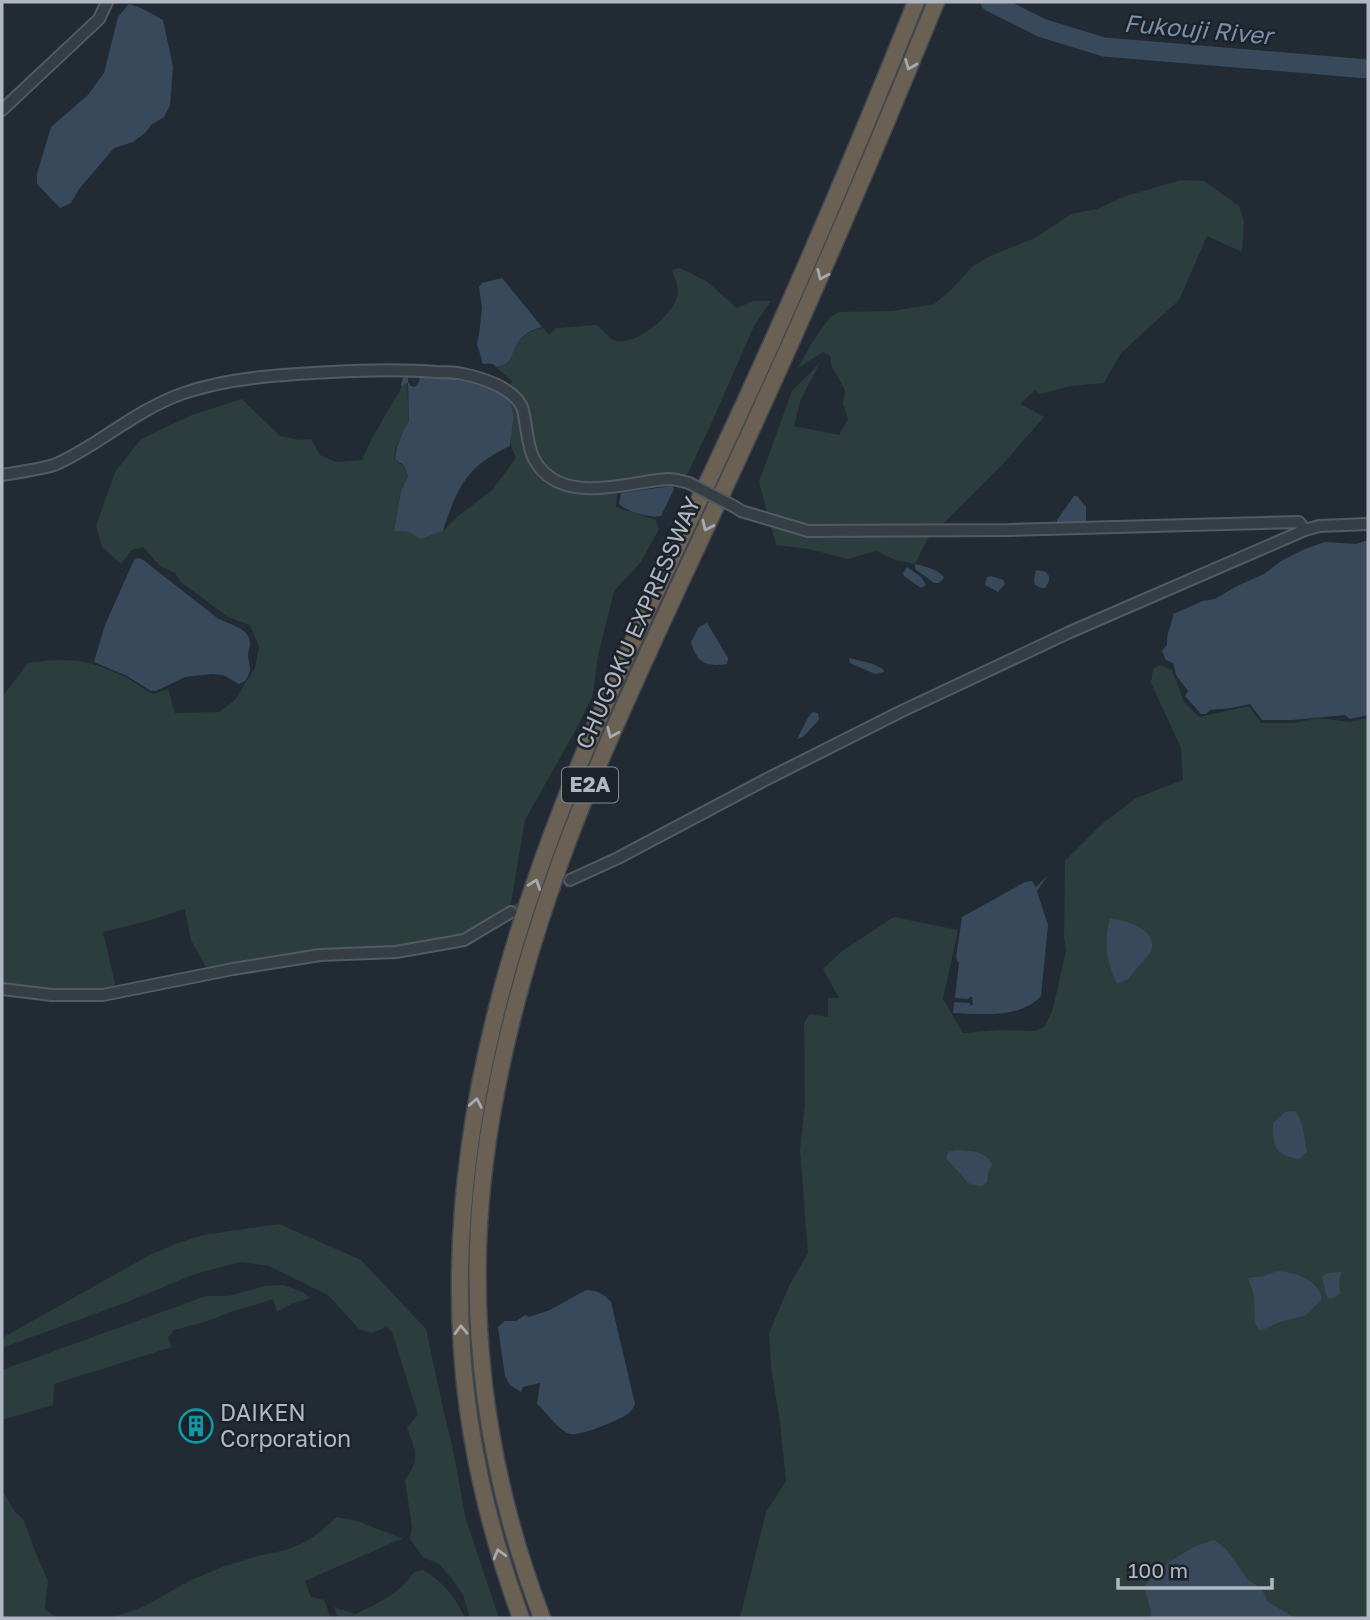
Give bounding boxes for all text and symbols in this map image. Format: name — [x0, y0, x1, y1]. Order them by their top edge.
water label: Fukouji River — [1123, 8, 1277, 51]
one-way arrow — [904, 58, 918, 70]
one-way arrow — [816, 267, 830, 280]
street label: CHUGOKU EXPRESSWAY — [569, 492, 706, 753]
one-way arrow — [701, 519, 715, 531]
one-way arrow — [607, 726, 621, 738]
road number: E2A — [562, 768, 618, 802]
one-way arrow — [527, 878, 541, 891]
one-way arrow — [467, 1098, 482, 1110]
one-way arrow — [453, 1324, 468, 1335]
place label: DAIKEN Corporation — [220, 1398, 351, 1452]
building icon: DAIKEN Corporation — [177, 1407, 215, 1445]
scale bar — [1118, 1546, 1272, 1590]
one-way arrow — [493, 1548, 508, 1560]
text: 100 m — [1128, 1557, 1188, 1583]

